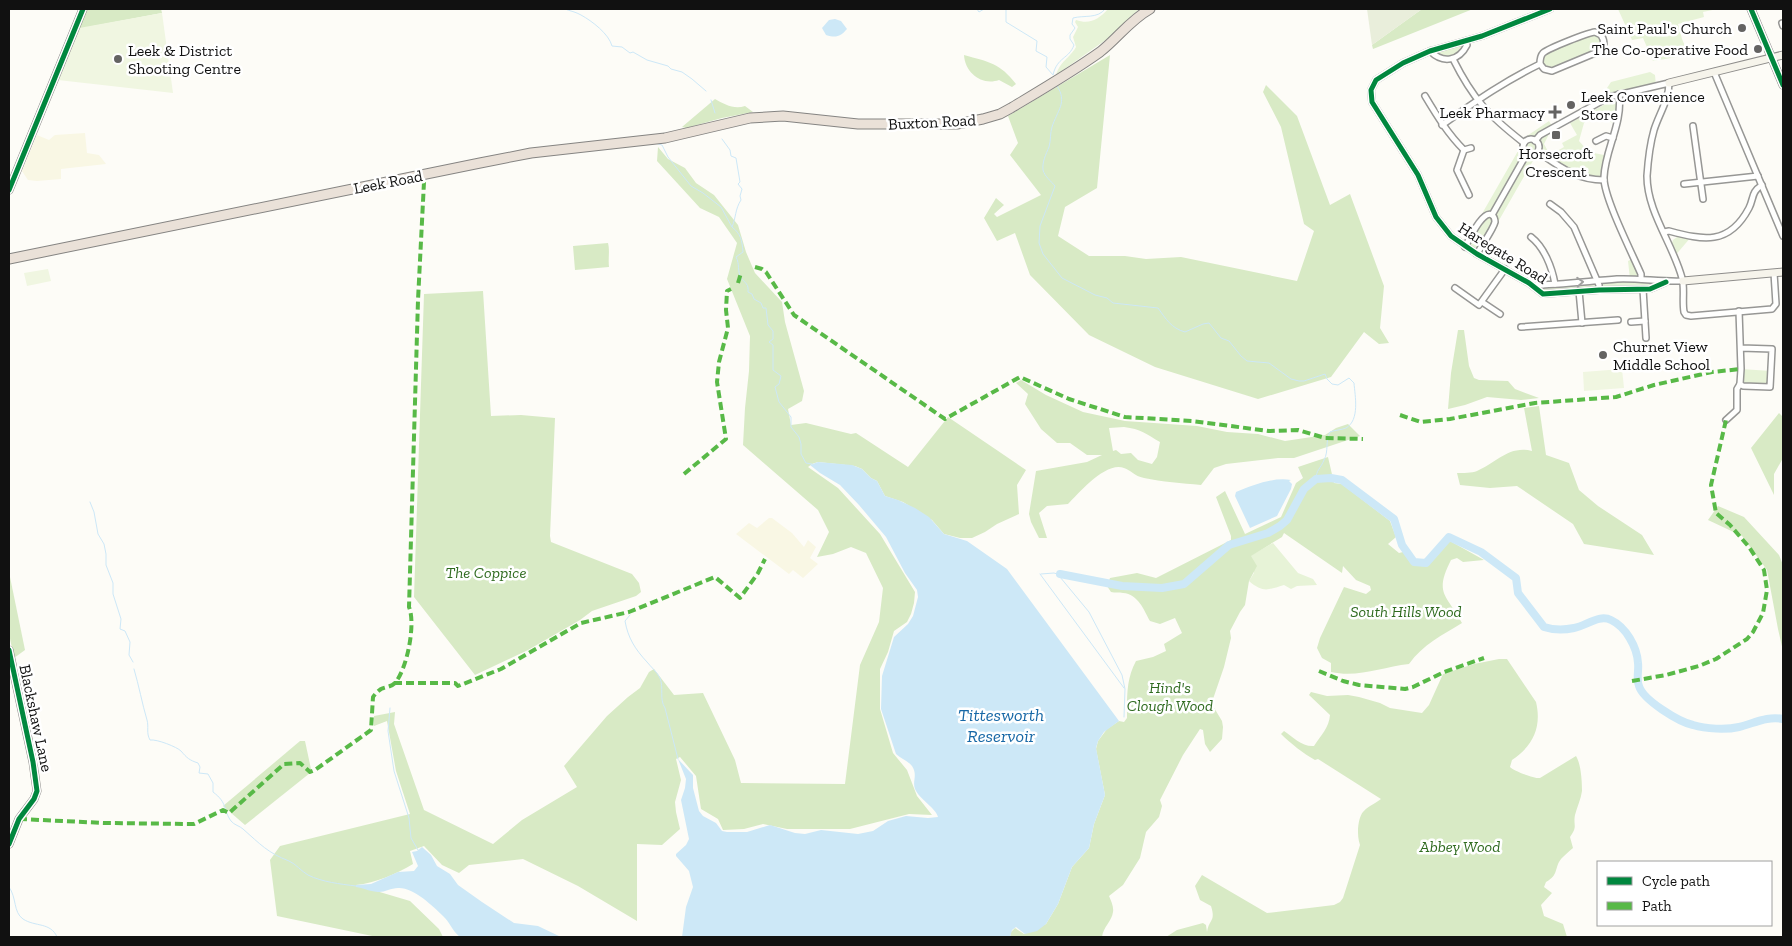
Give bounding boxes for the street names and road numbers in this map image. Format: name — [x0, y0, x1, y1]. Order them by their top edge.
street label: Buxton Road — [887, 110, 977, 134]
street label: Leek Road — [352, 166, 424, 198]
street label: Haregate Road — [1455, 218, 1551, 288]
street label: Blackshaw Lane — [15, 663, 57, 773]

